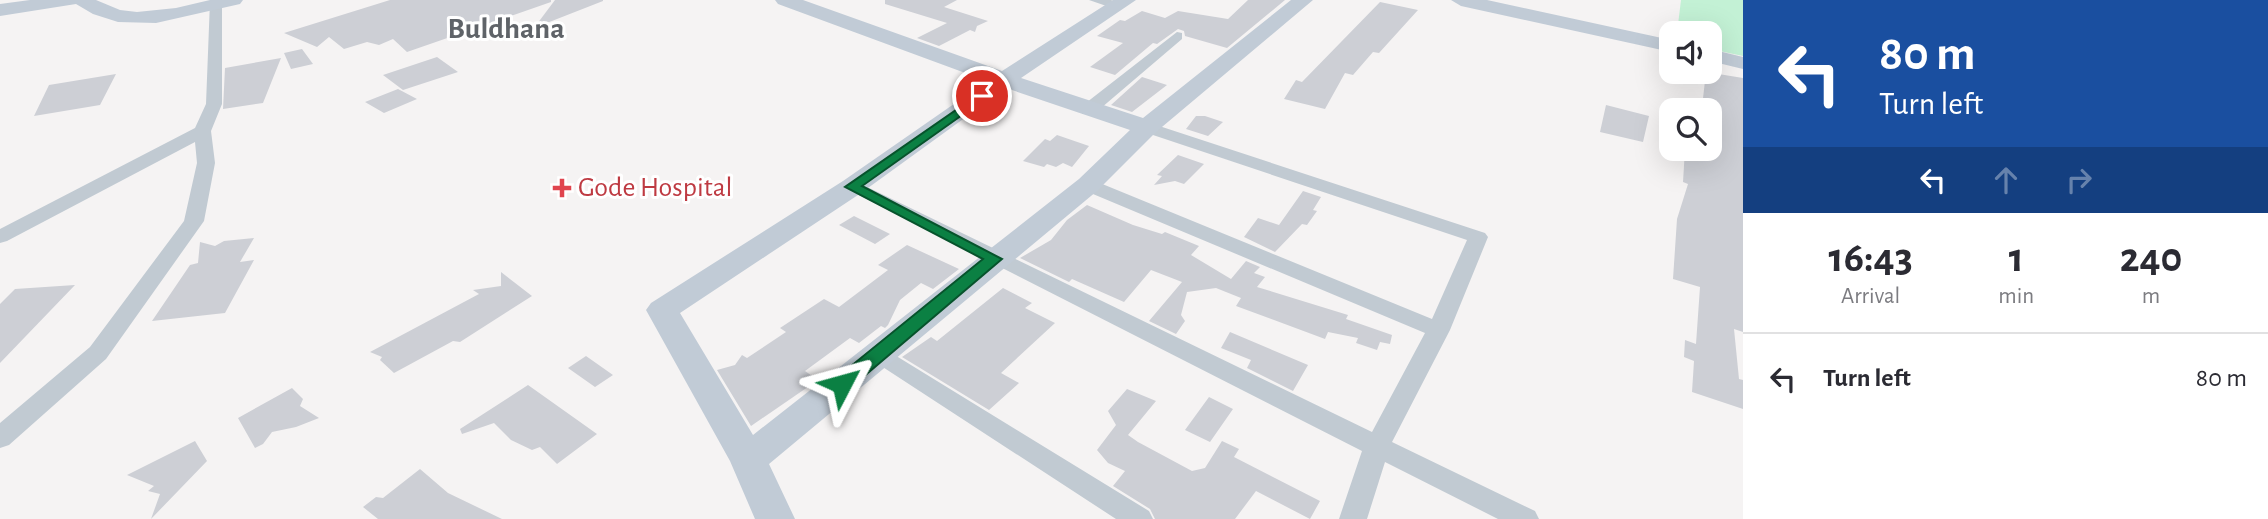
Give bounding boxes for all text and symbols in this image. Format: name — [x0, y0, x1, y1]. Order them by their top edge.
district label: Buldhana — [447, 14, 565, 44]
map controls — [1659, 21, 1722, 161]
button: sound — [1659, 21, 1722, 84]
icon: left — [1764, 28, 1855, 119]
text: 80 m — [1879, 30, 1976, 79]
pin — [952, 66, 1012, 126]
icon: arrive — [963, 77, 1001, 115]
text: Turn left — [1879, 88, 1983, 120]
button: search — [1659, 98, 1722, 161]
icon: left — [1914, 161, 1952, 199]
icon: ahead — [1987, 161, 2025, 199]
icon: right — [2060, 161, 2098, 199]
place label: Gode Hospital — [578, 174, 733, 202]
marker: Gode Hospital — [552, 178, 572, 198]
text: 16:43 — [1829, 237, 1913, 279]
text: 1 — [2009, 237, 2024, 279]
text: 240 — [2120, 237, 2182, 279]
text: Arrival — [1841, 285, 1900, 308]
text: min — [1998, 285, 2034, 308]
text: m — [2142, 285, 2160, 308]
position arrow — [805, 347, 879, 421]
icon: left — [1764, 360, 1802, 398]
text: Turn left — [1823, 365, 1911, 391]
text: 80 m — [2196, 365, 2247, 391]

